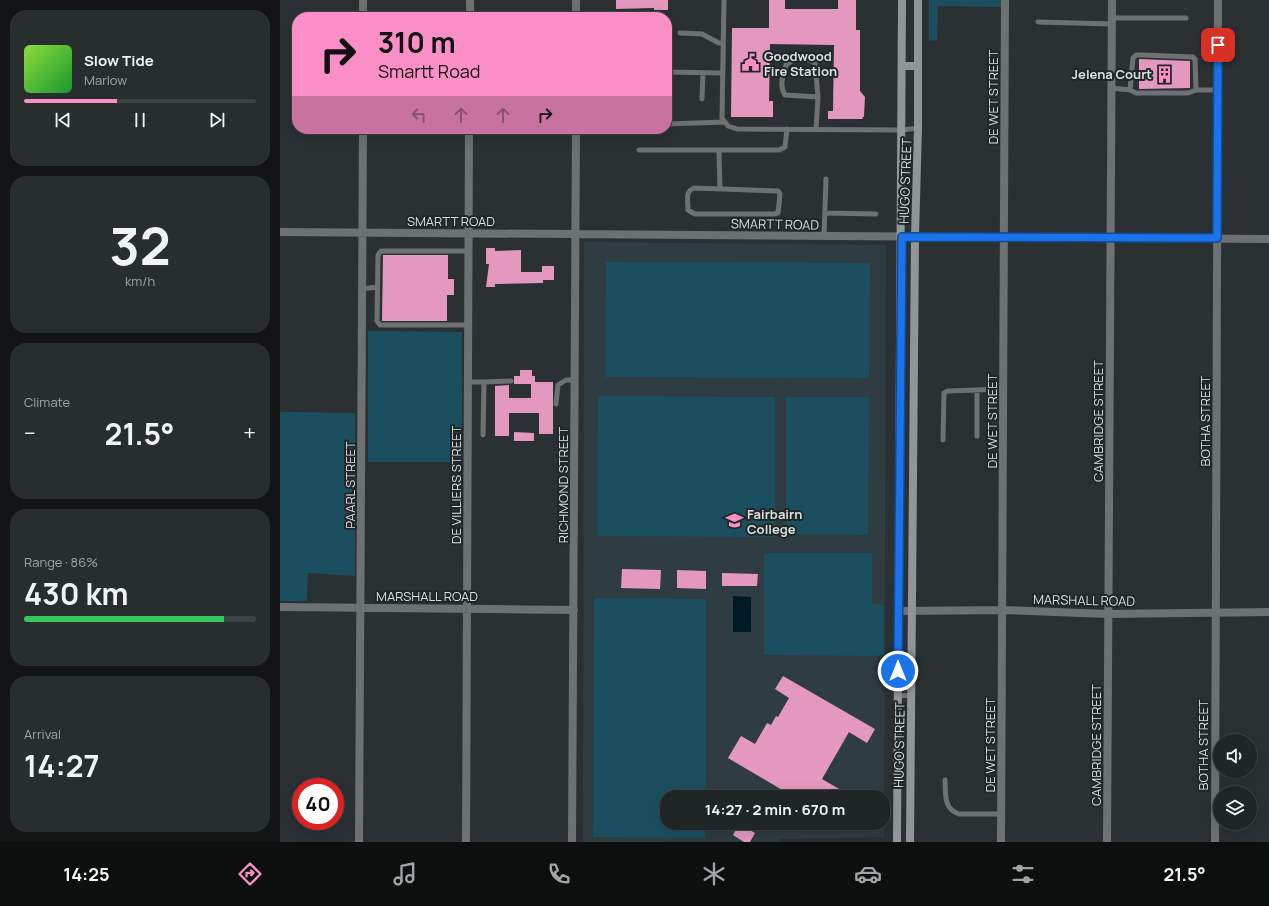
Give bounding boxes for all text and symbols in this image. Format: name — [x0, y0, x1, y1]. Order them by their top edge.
text: 310 m — [378, 23, 456, 61]
icon: right — [312, 28, 364, 80]
pin — [1201, 28, 1235, 62]
icon: arrive — [1207, 34, 1229, 56]
place label: Goodwood Fire Station — [764, 47, 837, 80]
street label: DE WET STREET — [984, 49, 1002, 144]
text: Slow Tide — [84, 50, 154, 71]
public building icon: Goodwood Fire Station — [741, 53, 761, 73]
text: Smartt Road — [378, 59, 480, 83]
building icon: Jelena Court — [1155, 64, 1175, 84]
place label: Jelena Court — [1072, 65, 1152, 83]
text: Marlow — [84, 71, 127, 89]
icon: left — [408, 104, 430, 126]
icon: ahead — [450, 104, 472, 126]
icon: ahead — [492, 104, 514, 126]
icon: right — [534, 104, 556, 126]
icon: previous — [52, 109, 74, 131]
icon: pause — [129, 109, 151, 131]
icon: next — [206, 109, 228, 131]
street label: HUGO STREET — [895, 138, 915, 224]
text: 32 — [109, 210, 171, 281]
street label: SMARTT ROAD — [407, 212, 495, 230]
street label: SMARTT ROAD — [731, 214, 820, 234]
text: km/h — [125, 272, 155, 290]
street label: CAMBRIDGE STREET — [1089, 360, 1107, 482]
street label: DE WET STREET — [983, 373, 1001, 468]
street label: BOTHA STREET — [1196, 375, 1214, 467]
text: Climate — [24, 393, 70, 411]
text: 21.5° — [105, 413, 175, 454]
text: − — [24, 418, 36, 448]
text: + — [243, 418, 256, 448]
street label: DE VILLIERS STREET — [447, 425, 465, 544]
street label: RICHMOND STREET — [554, 426, 572, 543]
street label: PAARL STREET — [341, 441, 359, 529]
place label: Fairbairn College — [747, 505, 802, 538]
school or university icon: Fairbairn College — [724, 511, 744, 531]
text: Range · 86% — [24, 553, 98, 571]
text: 430 km — [24, 573, 129, 614]
street label: MARSHALL ROAD — [376, 587, 478, 605]
street label: MARSHALL ROAD — [1033, 590, 1135, 610]
position arrow — [877, 650, 919, 692]
street label: CAMBRIDGE STREET — [1087, 684, 1105, 806]
street label: DE WET STREET — [981, 697, 999, 792]
street label: BOTHA STREET — [1194, 699, 1212, 791]
street label: HUGO STREET — [889, 702, 909, 788]
text: Arrival — [24, 725, 61, 743]
map controls — [1213, 734, 1257, 830]
button: sound — [1213, 734, 1257, 778]
text: 14:27 — [24, 745, 100, 786]
speed limit sign: 40 — [292, 778, 344, 830]
button: layers — [1213, 786, 1257, 830]
text: 14:27 · 2 min · 670 m — [705, 799, 845, 820]
icon: directions — [236, 860, 264, 888]
icon: music — [391, 860, 419, 888]
icon: phone — [545, 860, 573, 888]
icon: climate — [700, 860, 728, 888]
icon: car — [854, 860, 882, 888]
icon: filters — [1009, 860, 1037, 888]
text: 14:25 — [63, 862, 110, 886]
text: 21.5° — [1164, 862, 1206, 886]

